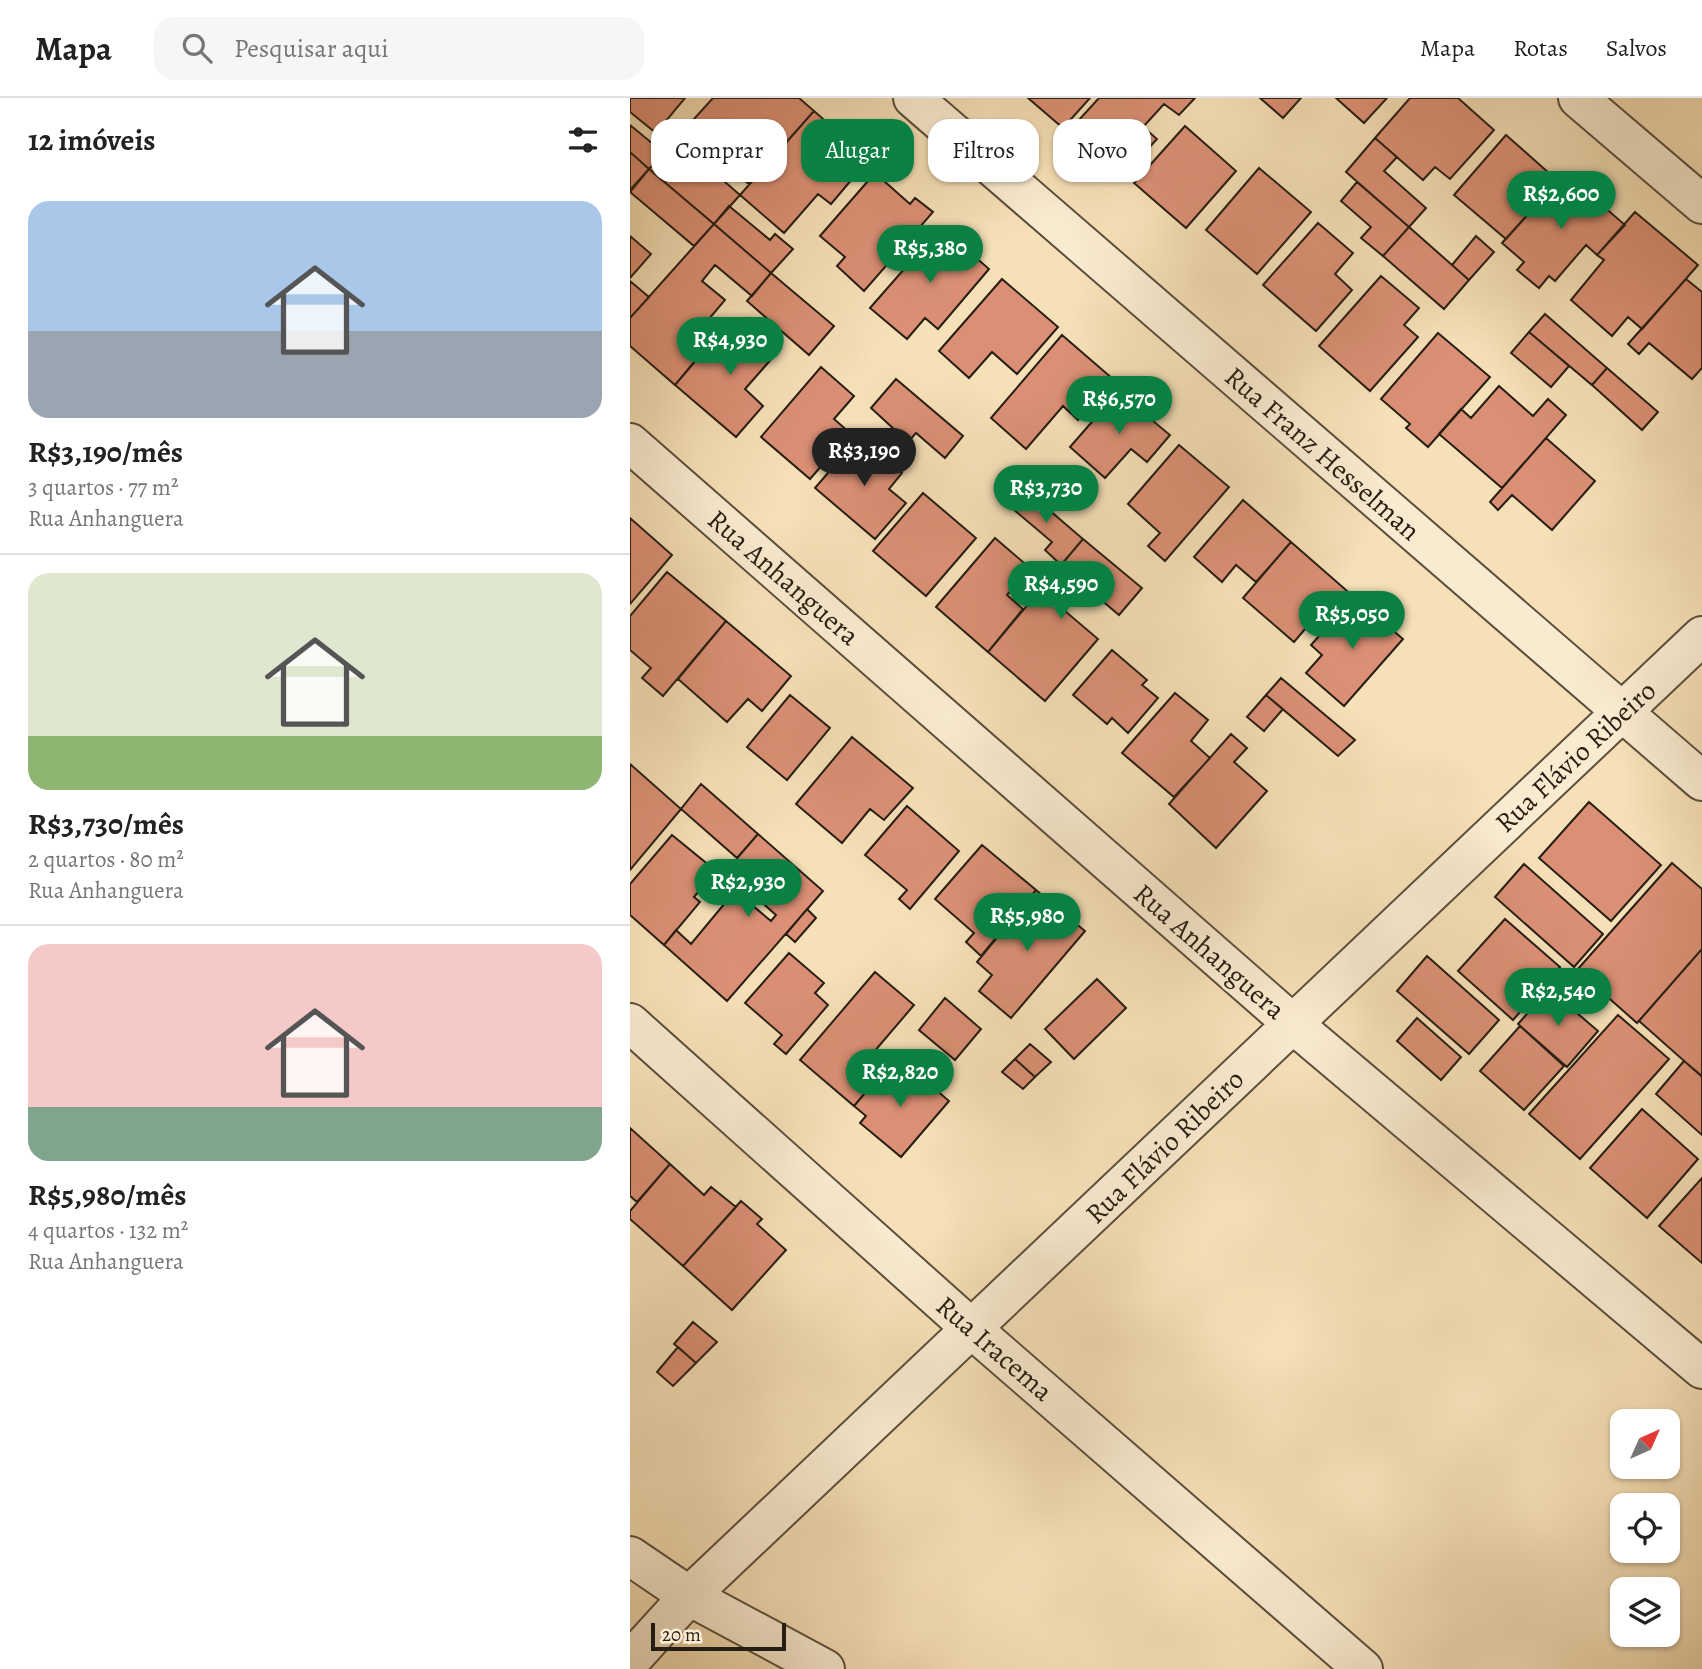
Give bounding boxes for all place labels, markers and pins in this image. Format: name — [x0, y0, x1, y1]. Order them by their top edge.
pin: R$2,600 — [1496, 172, 1626, 231]
pin: R$5,380 — [865, 226, 995, 285]
pin: R$4,930 — [665, 317, 795, 377]
pin: R$6,570 — [1054, 376, 1184, 436]
pin: R$3,190 — [799, 428, 929, 488]
pin: R$3,730 — [981, 466, 1111, 525]
pin: R$4,590 — [996, 561, 1126, 621]
pin: R$5,050 — [1287, 592, 1417, 651]
pin: R$2,930 — [683, 860, 813, 919]
pin: R$5,980 — [962, 894, 1092, 953]
pin: R$2,540 — [1493, 968, 1623, 1028]
pin: R$2,820 — [835, 1049, 965, 1109]

